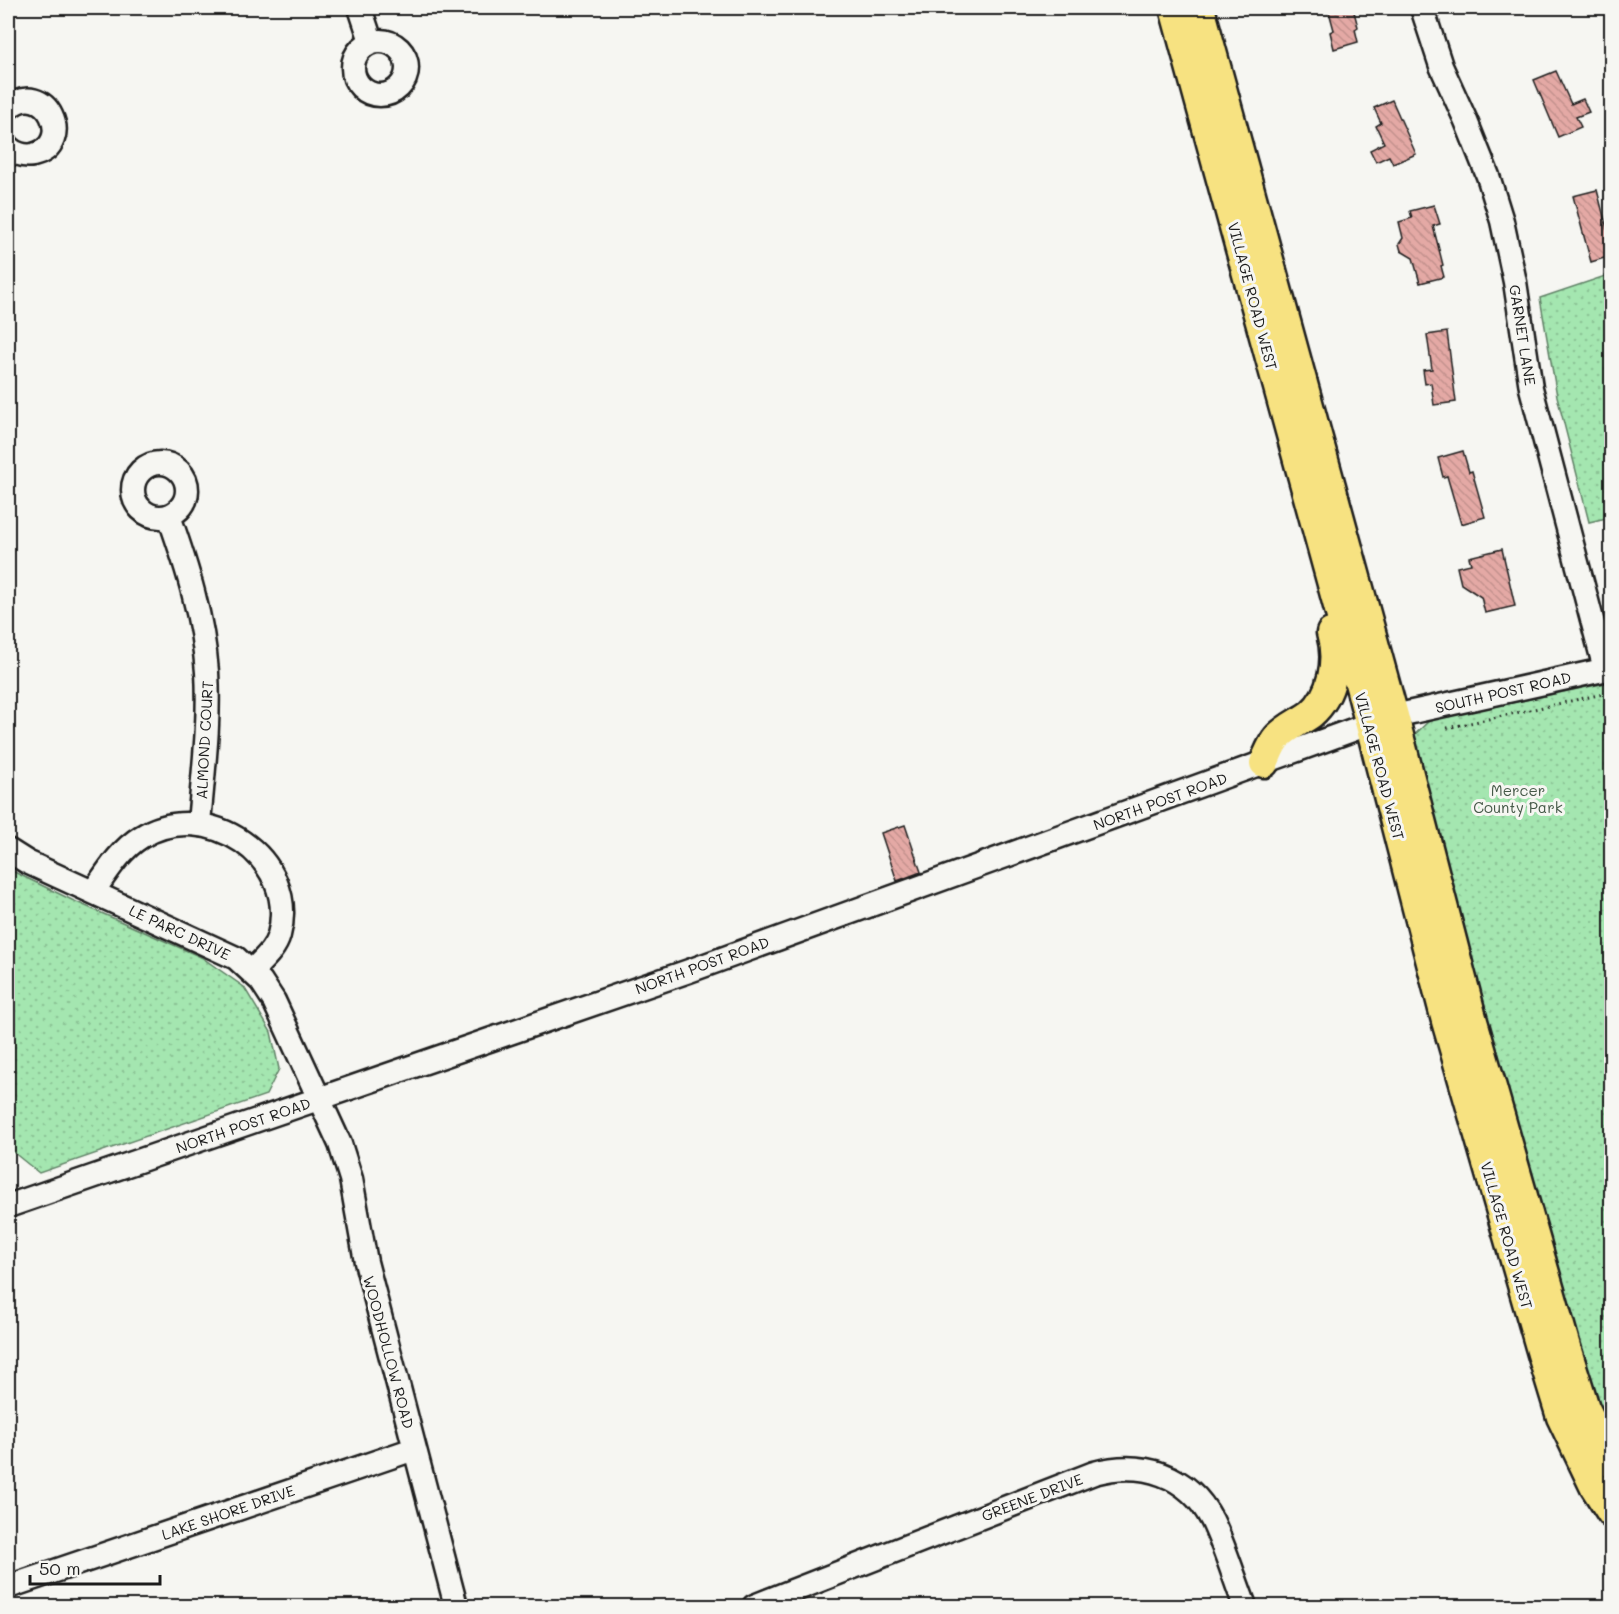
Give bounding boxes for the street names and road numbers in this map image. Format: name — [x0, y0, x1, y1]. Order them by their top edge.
street label: VILLAGE ROAD WEST — [1224, 220, 1282, 372]
street label: GARNET LANE — [1505, 283, 1541, 387]
street label: SOUTH POST ROAD — [1433, 667, 1573, 717]
street label: ALMOND COURT — [191, 680, 217, 800]
street label: VILLAGE ROAD WEST — [1351, 690, 1409, 842]
street label: NORTH POST ROAD — [1090, 767, 1230, 835]
street label: LE PARC DRIVE — [126, 900, 234, 964]
street label: NORTH POST ROAD — [632, 931, 772, 999]
street label: NORTH POST ROAD — [173, 1093, 313, 1157]
street label: VILLAGE ROAD WEST — [1476, 1159, 1538, 1311]
street label: WOODHOLLOW ROAD — [359, 1273, 419, 1431]
street label: GREENE DRIVE — [978, 1468, 1086, 1526]
street label: LAKE SHORE DRIVE — [159, 1480, 298, 1544]

